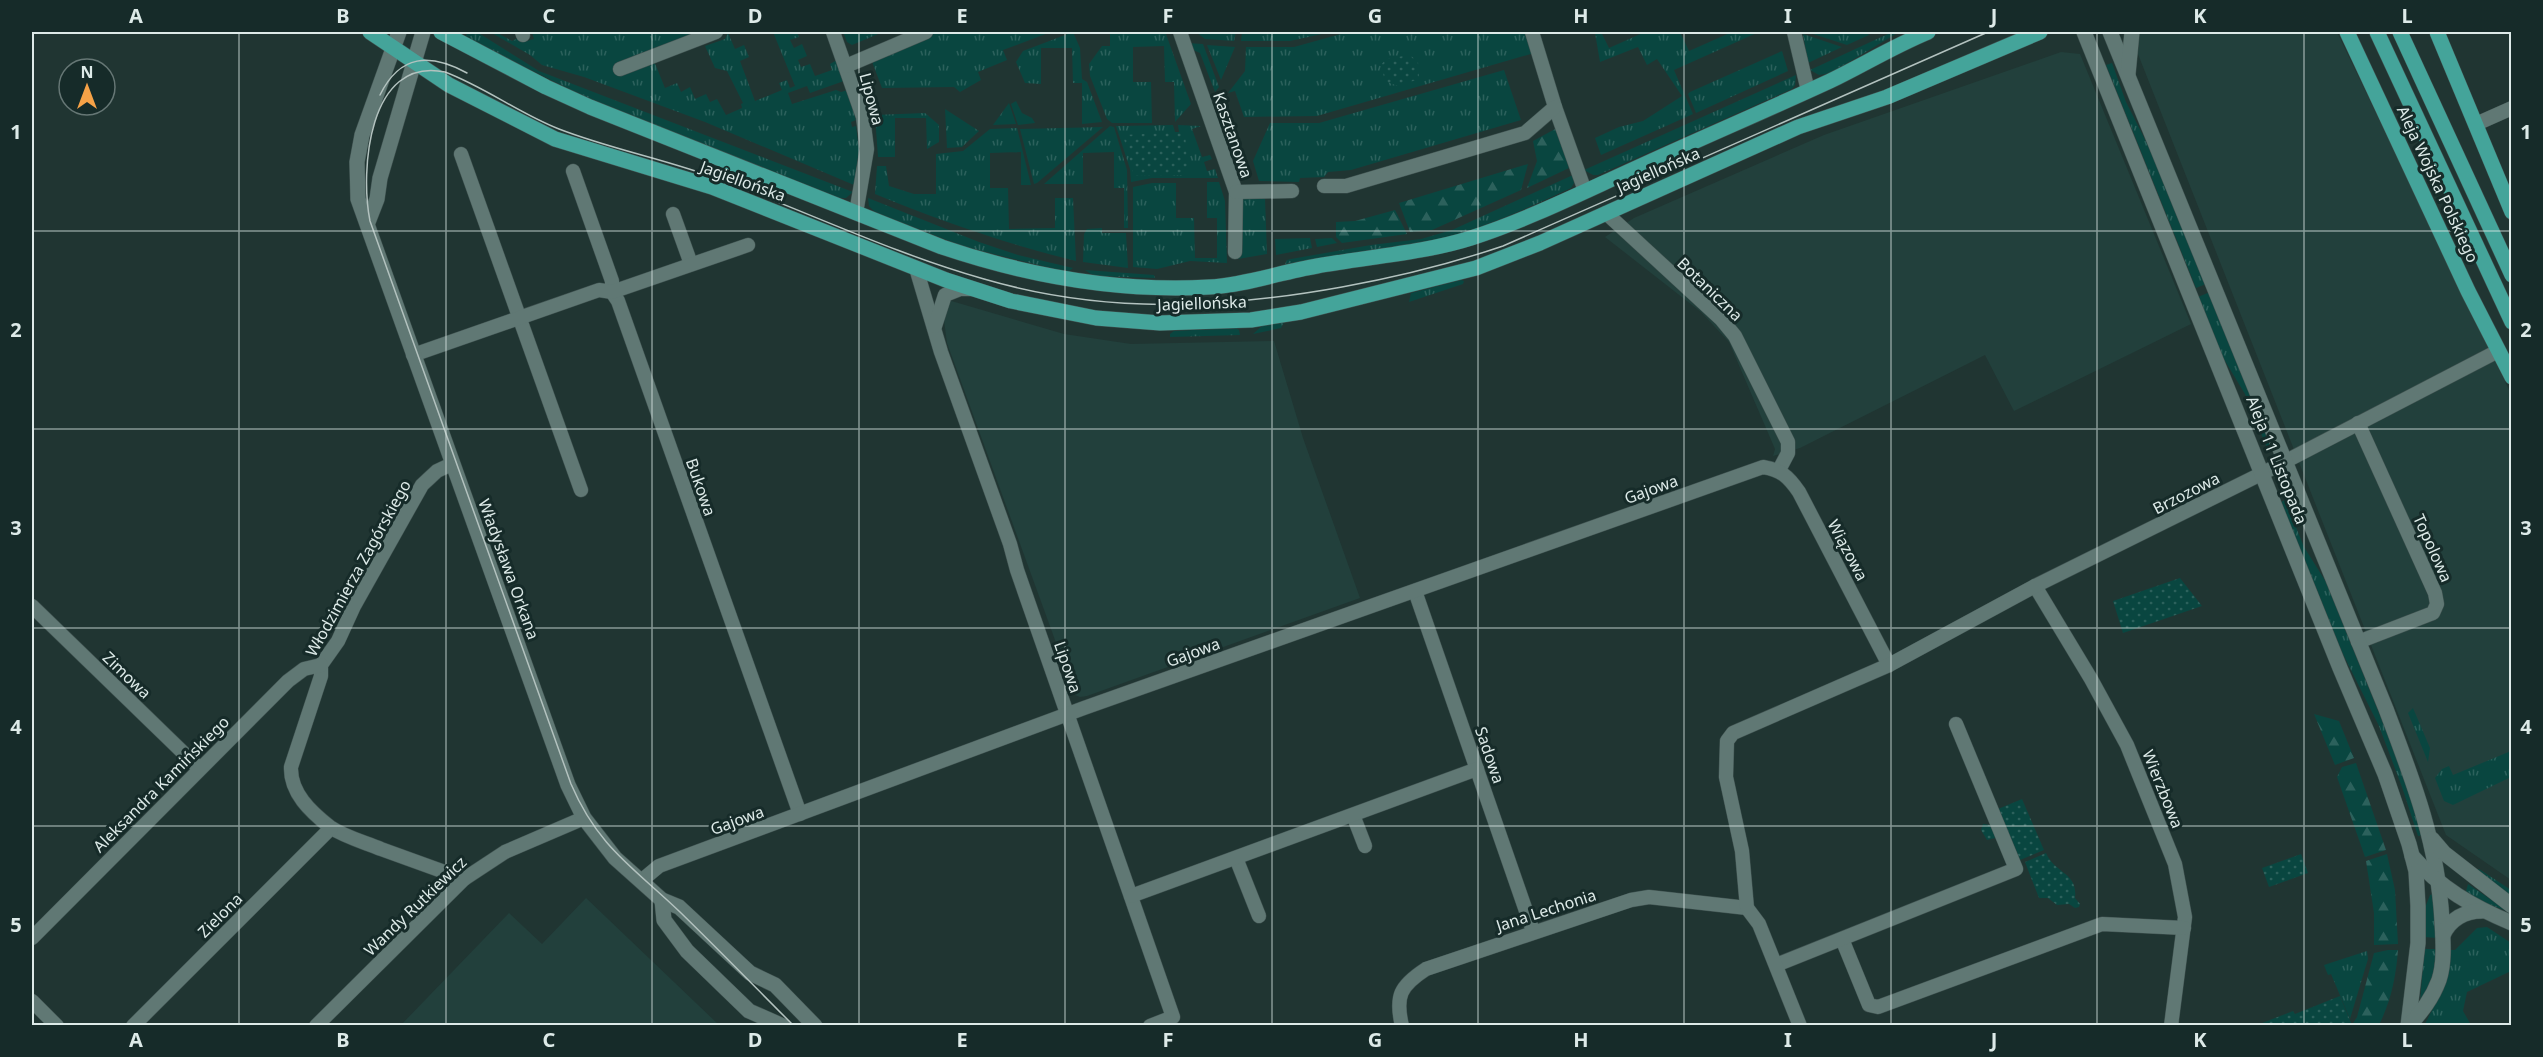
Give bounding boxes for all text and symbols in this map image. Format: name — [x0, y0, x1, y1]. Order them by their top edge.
text: A — [129, 2, 143, 29]
text: B — [336, 2, 350, 29]
text: C — [543, 2, 556, 29]
text: D — [748, 2, 762, 29]
text: E — [956, 2, 968, 29]
text: F — [1163, 2, 1173, 29]
text: G — [1368, 2, 1382, 29]
text: H — [1573, 2, 1589, 29]
text: I — [1784, 2, 1792, 29]
text: J — [1989, 2, 1997, 29]
text: K — [2193, 2, 2207, 29]
text: L — [2401, 2, 2413, 29]
north arrow — [57, 57, 117, 117]
text: N — [80, 61, 94, 83]
street label: Lipowa — [854, 70, 890, 128]
street label: Kasztanowa — [1208, 89, 1258, 181]
street label: Aleja Wojska Polskiego — [2392, 102, 2484, 266]
text: 1 — [10, 118, 22, 145]
text: 1 — [2520, 118, 2532, 145]
street label: Jagiellońska — [1611, 142, 1703, 199]
street label: Jagiellońska — [695, 155, 789, 207]
street label: Botaniczna — [1673, 252, 1747, 326]
street label: Jagiellońska — [1155, 290, 1247, 316]
text: 2 — [10, 316, 22, 343]
text: 2 — [2520, 316, 2532, 343]
street label: Aleja 11 Listopada — [2241, 393, 2313, 527]
street label: Bukowa — [681, 455, 721, 519]
street label: Brzozowa — [2149, 467, 2223, 519]
street label: Gajowa — [1621, 469, 1681, 509]
street label: Włodzimierza Zagórskiego — [300, 476, 416, 660]
street label: Władysława Orkana — [473, 496, 545, 642]
street label: Topolowa — [2408, 511, 2458, 585]
text: 3 — [10, 514, 22, 541]
text: 3 — [2520, 514, 2532, 541]
street label: Wiązowa — [1823, 516, 1873, 584]
street label: Gajowa — [1163, 632, 1223, 672]
street label: Lipowa — [1049, 638, 1087, 696]
street label: Zimowa — [98, 647, 156, 703]
street label: Aleksandra Kamińskiego — [88, 711, 234, 857]
text: 4 — [10, 713, 22, 740]
text: 4 — [2520, 713, 2532, 740]
street label: Sadowa — [1470, 724, 1510, 786]
street label: Wierzbowa — [2137, 746, 2189, 832]
street label: Gajowa — [707, 800, 767, 840]
street label: Wandy Rutkiewicz — [359, 851, 471, 961]
street label: Jana Lechonia — [1491, 883, 1599, 937]
street label: Zielona — [193, 888, 247, 942]
text: 5 — [10, 911, 22, 938]
text: 5 — [2520, 911, 2532, 938]
text: A — [129, 1026, 143, 1053]
text: B — [336, 1026, 350, 1053]
text: C — [543, 1026, 556, 1053]
text: D — [748, 1026, 762, 1053]
text: E — [956, 1026, 968, 1053]
text: F — [1163, 1026, 1173, 1053]
text: G — [1368, 1026, 1382, 1053]
text: H — [1573, 1026, 1589, 1053]
text: I — [1784, 1026, 1792, 1053]
text: J — [1989, 1026, 1997, 1053]
text: K — [2193, 1026, 2207, 1053]
text: L — [2401, 1026, 2413, 1053]

